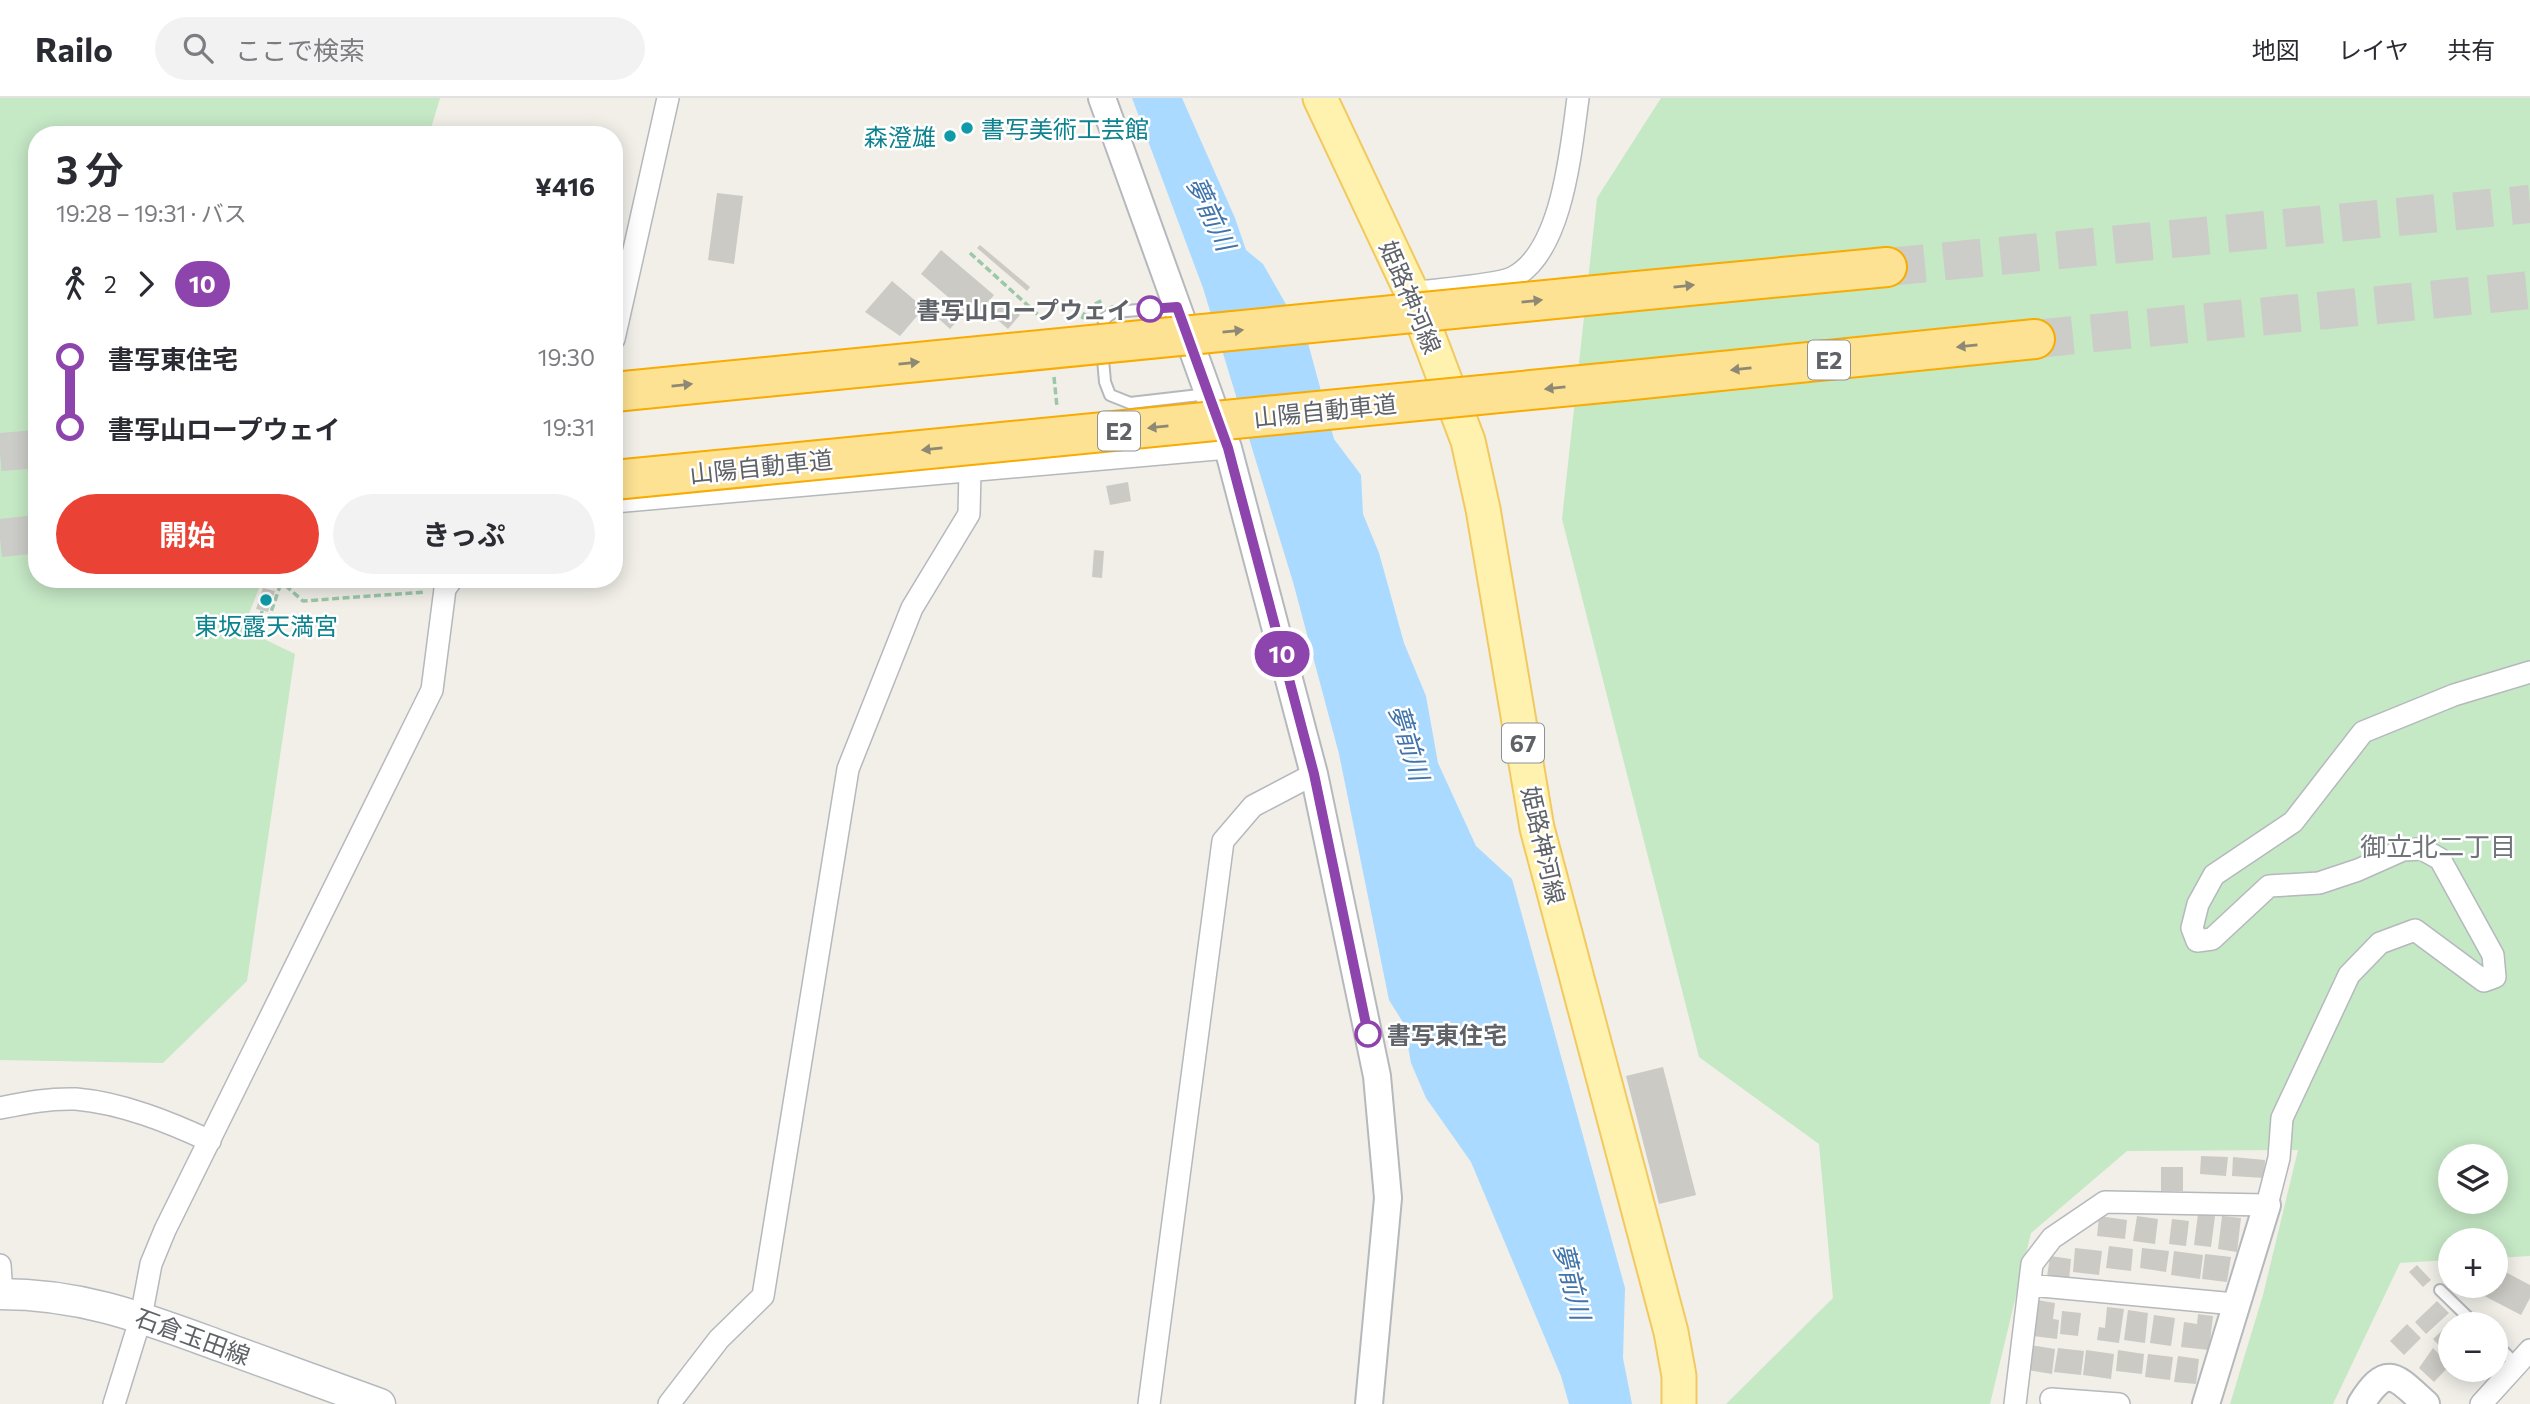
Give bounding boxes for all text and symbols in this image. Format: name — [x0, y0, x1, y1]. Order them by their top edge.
search box — [155, 17, 645, 80]
text: Railo — [35, 28, 113, 69]
icon: search — [179, 29, 217, 67]
text: ここで検索 — [235, 34, 365, 65]
text: 地図 — [2252, 35, 2300, 64]
text: レイヤ — [2338, 35, 2409, 64]
text: 共有 — [2447, 35, 2495, 64]
place label: 書写美術工芸館 — [981, 114, 1149, 143]
marker: 書写美術工芸館 — [959, 120, 975, 136]
place label: 森澄雄 — [864, 122, 936, 151]
marker: 森澄雄 — [942, 128, 958, 144]
text: 3 分 — [56, 145, 123, 192]
text: ¥416 — [535, 170, 595, 201]
water label: 夢前川 — [1181, 171, 1244, 258]
text: 19:28 – 19:31 · バス — [56, 199, 247, 227]
street label: 姫路神河線 — [1374, 236, 1448, 358]
icon: walk — [56, 265, 94, 303]
icon: forward — [127, 265, 165, 303]
text: 10 — [189, 269, 216, 298]
text: 2 — [104, 270, 117, 298]
one-way arrow — [1673, 281, 1695, 292]
place label: 書写山ロープウェイ — [916, 295, 1131, 324]
marker: 書写山ロープウェイ — [1137, 296, 1163, 322]
one-way arrow — [1521, 296, 1543, 307]
one-way arrow — [1222, 325, 1244, 336]
one-way arrow — [1956, 340, 1978, 351]
road number: E2 — [1808, 341, 1850, 380]
text: 書写東住宅 — [108, 343, 238, 374]
text: 19:30 — [538, 343, 595, 371]
one-way arrow — [898, 357, 920, 368]
one-way arrow — [1730, 364, 1752, 375]
one-way arrow — [671, 379, 693, 390]
one-way arrow — [1544, 382, 1566, 393]
street label: 山陽自動車道 — [1252, 388, 1398, 432]
road number: E2 — [1098, 412, 1140, 450]
text: 書写山ロープウェイ — [108, 413, 340, 444]
text: 19:31 — [543, 413, 595, 441]
one-way arrow — [1147, 422, 1169, 433]
street label: 山陽自動車道 — [688, 444, 834, 488]
one-way arrow — [920, 444, 942, 455]
button: 開始 — [56, 494, 319, 574]
button: きっぷ — [333, 494, 595, 574]
marker: 東坂露天満宮 — [258, 592, 274, 608]
place label: 東坂露天満宮 — [194, 611, 338, 640]
line badge: 10 — [1250, 631, 1314, 677]
text: 10 — [1269, 639, 1295, 668]
water label: 夢前川 — [1384, 700, 1437, 787]
road number: 67 — [1502, 723, 1544, 762]
street label: 姫路神河線 — [1516, 783, 1572, 907]
district label: 御立北二丁目 — [2360, 830, 2516, 861]
place label: 書写東住宅 — [1387, 1020, 1507, 1049]
marker: 書写東住宅 — [1355, 1021, 1381, 1047]
map controls — [2438, 1144, 2508, 1382]
button: layers — [2438, 1144, 2508, 1214]
button: + — [2438, 1228, 2508, 1298]
water label: 夢前川 — [1549, 1239, 1598, 1325]
street label: 石倉玉田線 — [132, 1302, 254, 1370]
button: − — [2438, 1312, 2508, 1382]

